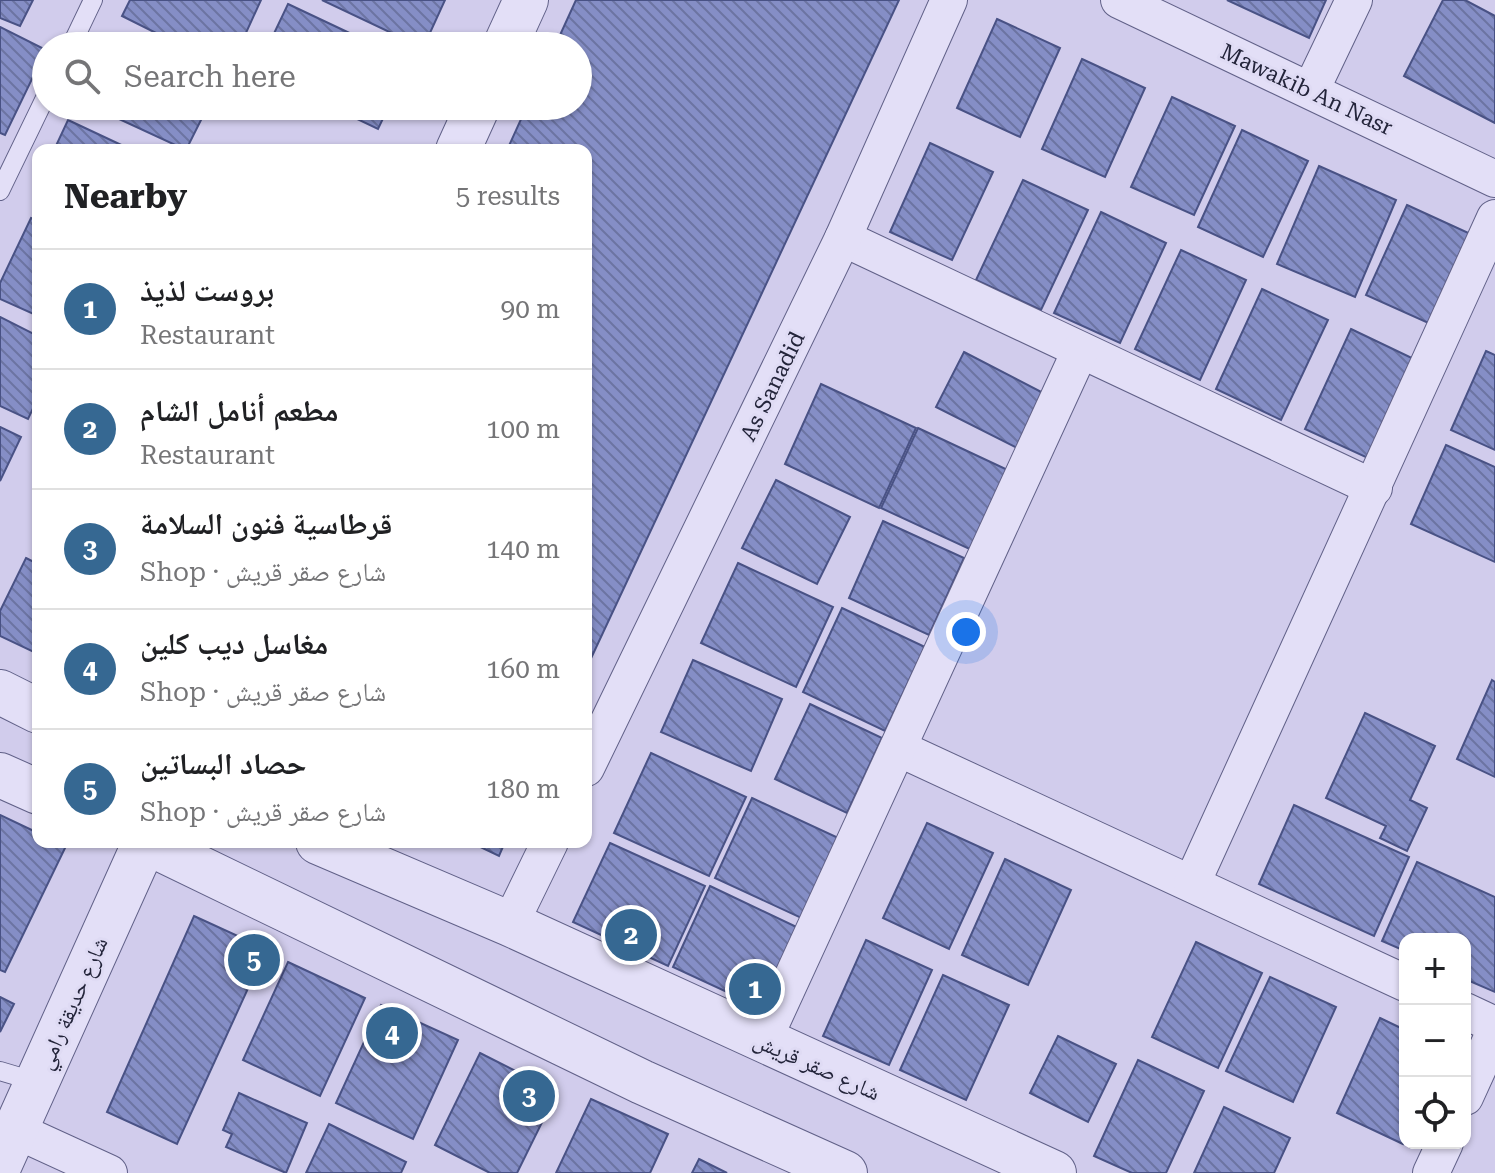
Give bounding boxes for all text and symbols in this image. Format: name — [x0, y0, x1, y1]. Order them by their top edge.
search box — [32, 32, 592, 120]
street label: Mawakib An Nasr — [1217, 39, 1397, 140]
icon: search — [60, 54, 104, 98]
text: Search here — [124, 59, 296, 94]
text: Nearby — [64, 176, 187, 216]
text: 5 results — [456, 181, 560, 211]
text: بروست لذيذ — [140, 273, 274, 308]
text: 1 — [83, 294, 97, 324]
text: 90 m — [501, 294, 560, 324]
text: Restaurant — [140, 320, 275, 350]
street label: As Sanadid — [735, 327, 810, 445]
text: مطعم أنامل الشام — [140, 393, 338, 428]
text: 2 — [83, 414, 97, 444]
text: 100 m — [486, 414, 560, 444]
text: Restaurant — [140, 440, 275, 470]
text: قرطاسية فنون السلامة — [140, 506, 392, 541]
text: 3 — [83, 534, 97, 564]
text: 140 m — [486, 534, 560, 564]
text: Shop · شارع صقر قريش — [140, 557, 386, 587]
your location — [946, 612, 986, 652]
text: مغاسل ديب كلين — [140, 626, 328, 661]
text: 4 — [83, 654, 97, 684]
text: 160 m — [486, 654, 560, 684]
text: Shop · شارع صقر قريش — [140, 677, 386, 707]
text: حصاد البساتين — [140, 746, 307, 781]
text: 5 — [83, 774, 97, 804]
text: 180 m — [486, 774, 560, 804]
text: Shop · شارع صقر قريش — [140, 797, 386, 827]
pin: 2 — [605, 905, 657, 965]
pin: 5 — [228, 930, 280, 990]
street label: شارع حديقة رامي — [32, 933, 117, 1075]
map controls — [1399, 933, 1471, 1149]
button: + — [1399, 933, 1471, 1005]
pin: 1 — [729, 959, 781, 1019]
pin: 4 — [366, 1003, 418, 1063]
button: − — [1399, 1005, 1471, 1077]
street label: شارع صقر قريش — [749, 1027, 884, 1106]
pin: 3 — [503, 1066, 555, 1126]
button: locate — [1399, 1077, 1471, 1149]

